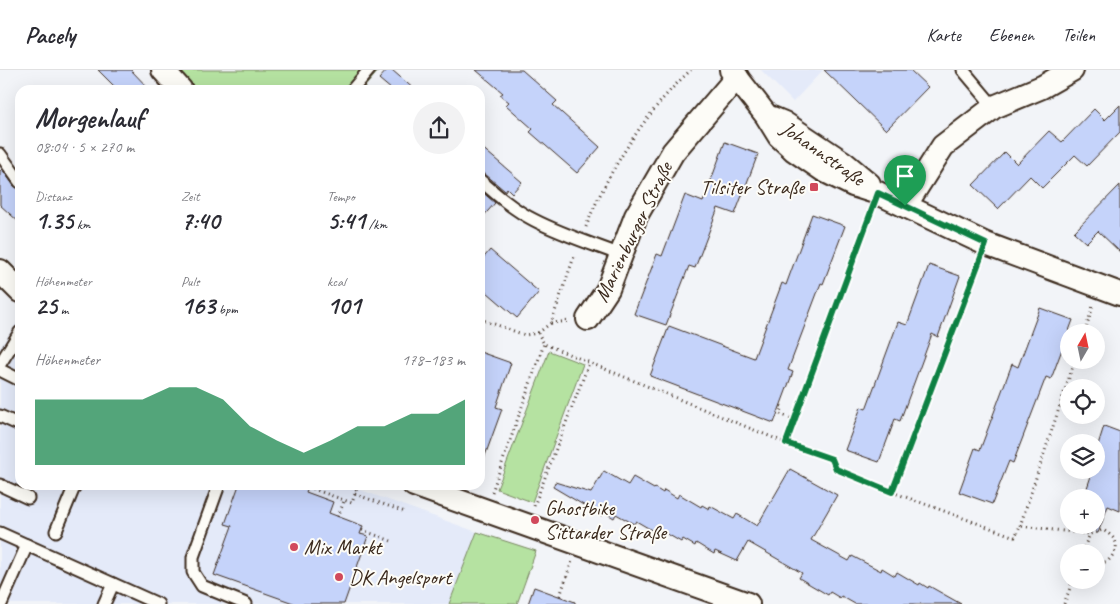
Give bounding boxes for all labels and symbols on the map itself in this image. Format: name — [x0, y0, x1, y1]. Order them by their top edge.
street label: Johannstraße — [775, 114, 872, 192]
pin — [884, 155, 926, 206]
street label: Marienburger Straße — [588, 156, 679, 306]
place label: Tilsiter Straße — [700, 174, 806, 200]
marker: Tilsiter Straße — [808, 181, 820, 193]
north arrow — [1060, 324, 1105, 369]
place label: Ghostbike Sittarder Straße — [545, 495, 668, 545]
marker: Ghostbike Sittarder Straße — [529, 514, 541, 526]
place label: Mix Markt — [304, 534, 383, 560]
marker: Mix Markt — [288, 541, 300, 553]
place label: DK Angelsport — [349, 564, 453, 590]
marker: DK Angelsport — [333, 571, 345, 583]

